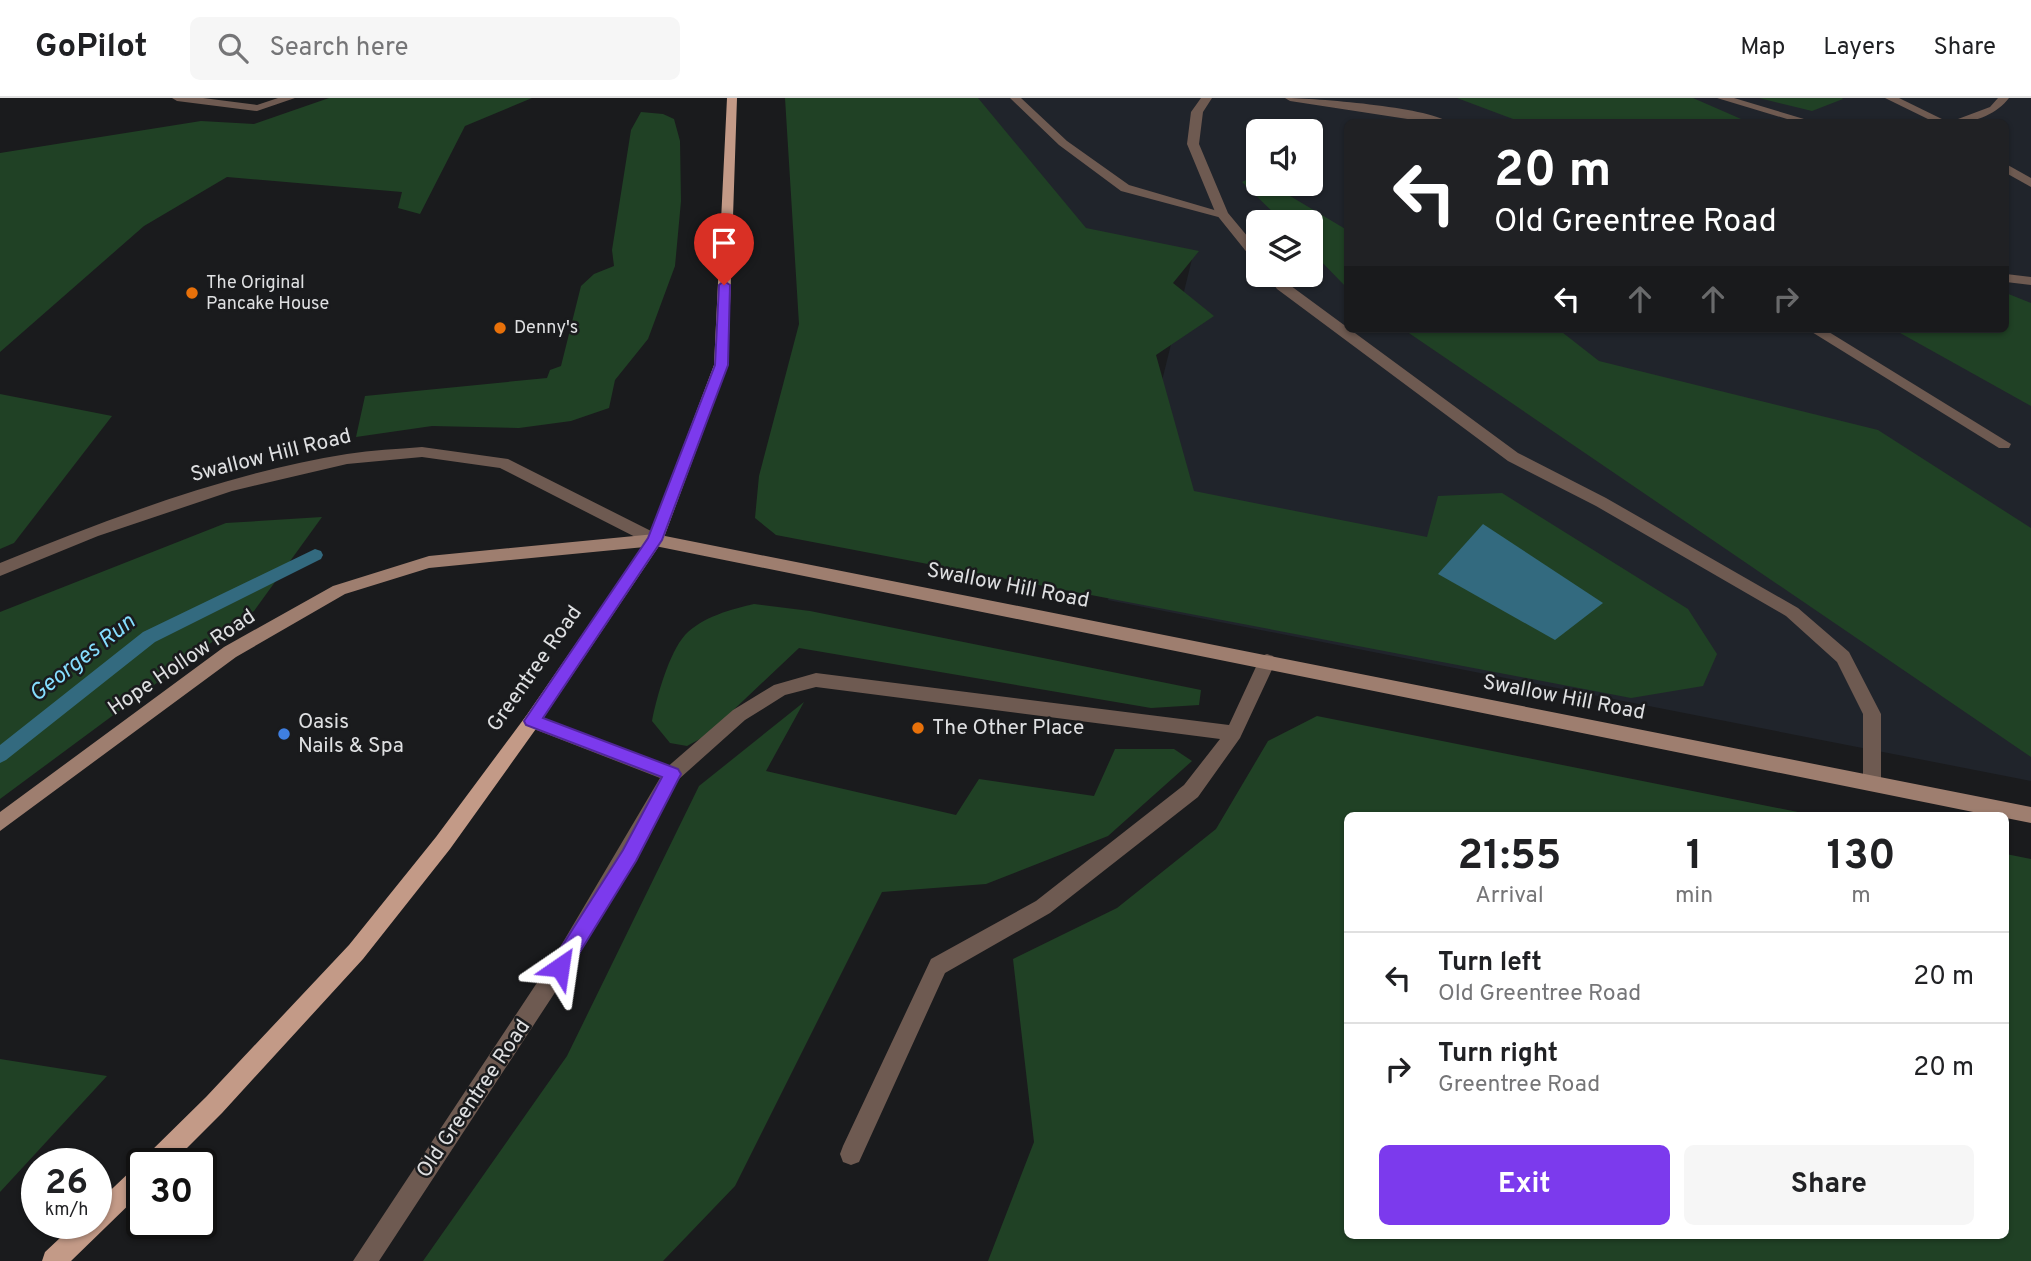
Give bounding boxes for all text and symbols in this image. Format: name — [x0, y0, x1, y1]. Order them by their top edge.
search box — [190, 17, 680, 80]
text: GoPilot — [35, 27, 148, 69]
icon: search — [214, 29, 252, 67]
text: Search here — [270, 32, 408, 65]
text: Map — [1740, 33, 1785, 63]
text: Layers — [1823, 33, 1895, 63]
text: Share — [1933, 33, 1996, 63]
map controls — [1246, 119, 1323, 287]
button: sound — [1246, 119, 1323, 196]
text: 20 m — [1494, 142, 1611, 204]
icon: left — [1379, 147, 1470, 238]
text: Old Greentree Road — [1494, 203, 1777, 243]
button: layers — [1246, 210, 1323, 287]
pin — [694, 213, 754, 285]
icon: arrive — [705, 224, 743, 262]
place label: The Original Pancake House — [206, 272, 329, 316]
icon: left — [1548, 280, 1586, 318]
icon: ahead — [1621, 280, 1659, 318]
icon: ahead — [1694, 280, 1732, 318]
icon: right — [1767, 280, 1805, 318]
marker: The Original Pancake House — [184, 285, 200, 301]
place label: Denny's — [514, 317, 578, 340]
marker: Denny's — [492, 320, 508, 336]
street label: Swallow Hill Road — [188, 423, 354, 489]
street label: Swallow Hill Road — [925, 557, 1091, 615]
street label: Greentree Road — [481, 601, 589, 737]
street label: Hope Hollow Road — [103, 604, 261, 722]
water label: Georges Run — [24, 608, 142, 709]
street label: Swallow Hill Road — [1481, 669, 1647, 727]
place label: Oasis Nails & Spa — [298, 709, 404, 760]
place label: The Other Place — [932, 715, 1084, 742]
marker: The Other Place — [910, 720, 926, 736]
marker: Oasis Nails & Spa — [276, 726, 292, 742]
text: 21:55 — [1457, 831, 1561, 884]
text: 1 — [1686, 831, 1702, 884]
text: 130 — [1827, 831, 1896, 884]
text: Arrival — [1475, 882, 1544, 911]
text: min — [1675, 882, 1713, 911]
text: m — [1851, 882, 1871, 911]
position arrow — [523, 930, 597, 1004]
text: Turn left — [1438, 947, 1542, 980]
icon: left — [1379, 959, 1417, 997]
text: 20 m — [1913, 961, 1974, 994]
text: Old Greentree Road — [1438, 980, 1641, 1009]
street label: Old Greentree Road — [411, 1015, 537, 1183]
text: Turn right — [1438, 1038, 1558, 1071]
icon: right — [1379, 1050, 1417, 1088]
text: 20 m — [1913, 1052, 1974, 1085]
text: Greentree Road — [1438, 1071, 1600, 1100]
button: Exit — [1379, 1145, 1670, 1225]
button: Share — [1684, 1145, 1974, 1225]
speed limit sign: 30 — [126, 1148, 217, 1239]
text: 26 — [45, 1162, 88, 1206]
text: km/h — [45, 1199, 88, 1222]

